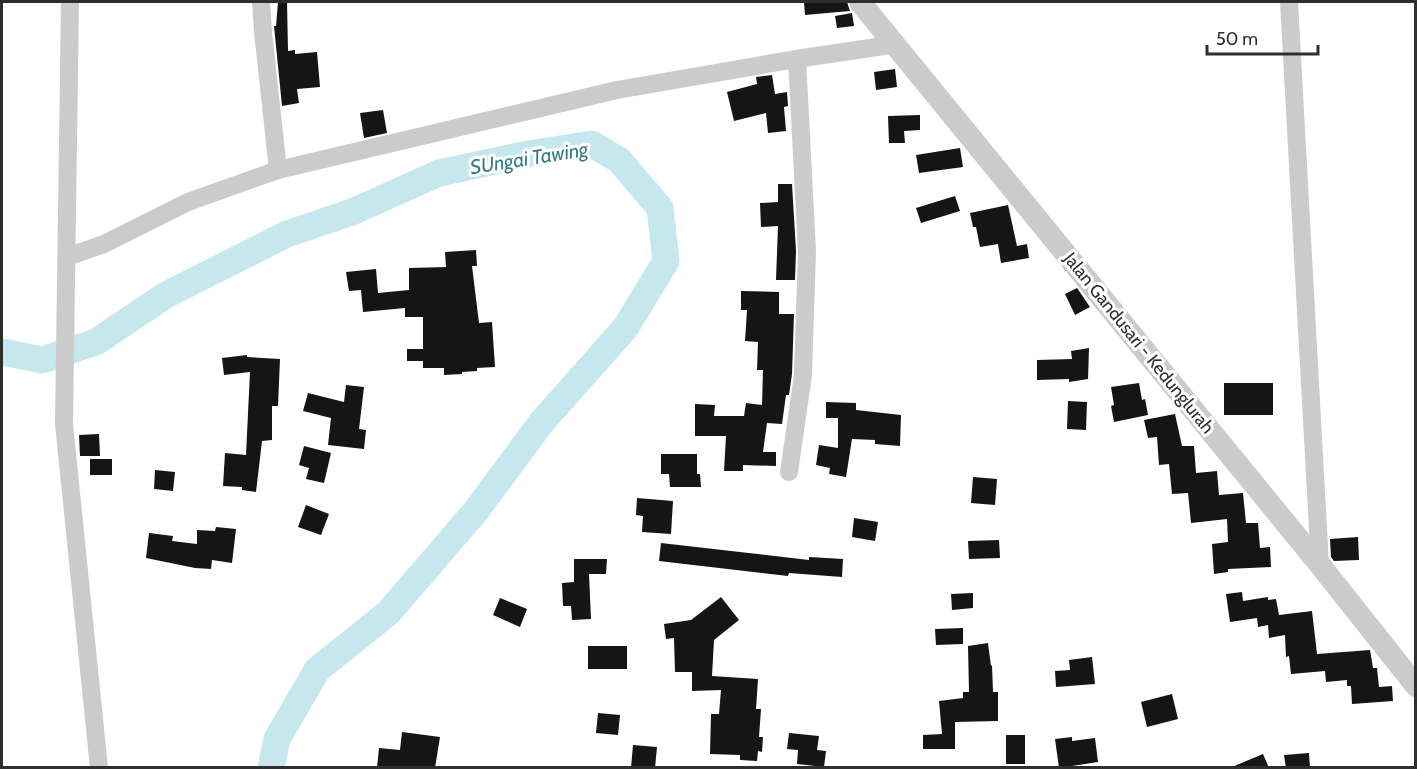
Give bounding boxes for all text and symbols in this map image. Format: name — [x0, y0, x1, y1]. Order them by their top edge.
scale bar — [1207, 18, 1318, 56]
text: 50 m — [1216, 28, 1258, 50]
water label: SUngai Tawing — [468, 137, 590, 179]
street label: Jalan Gandusari - Kedunglurah — [1059, 247, 1219, 438]

